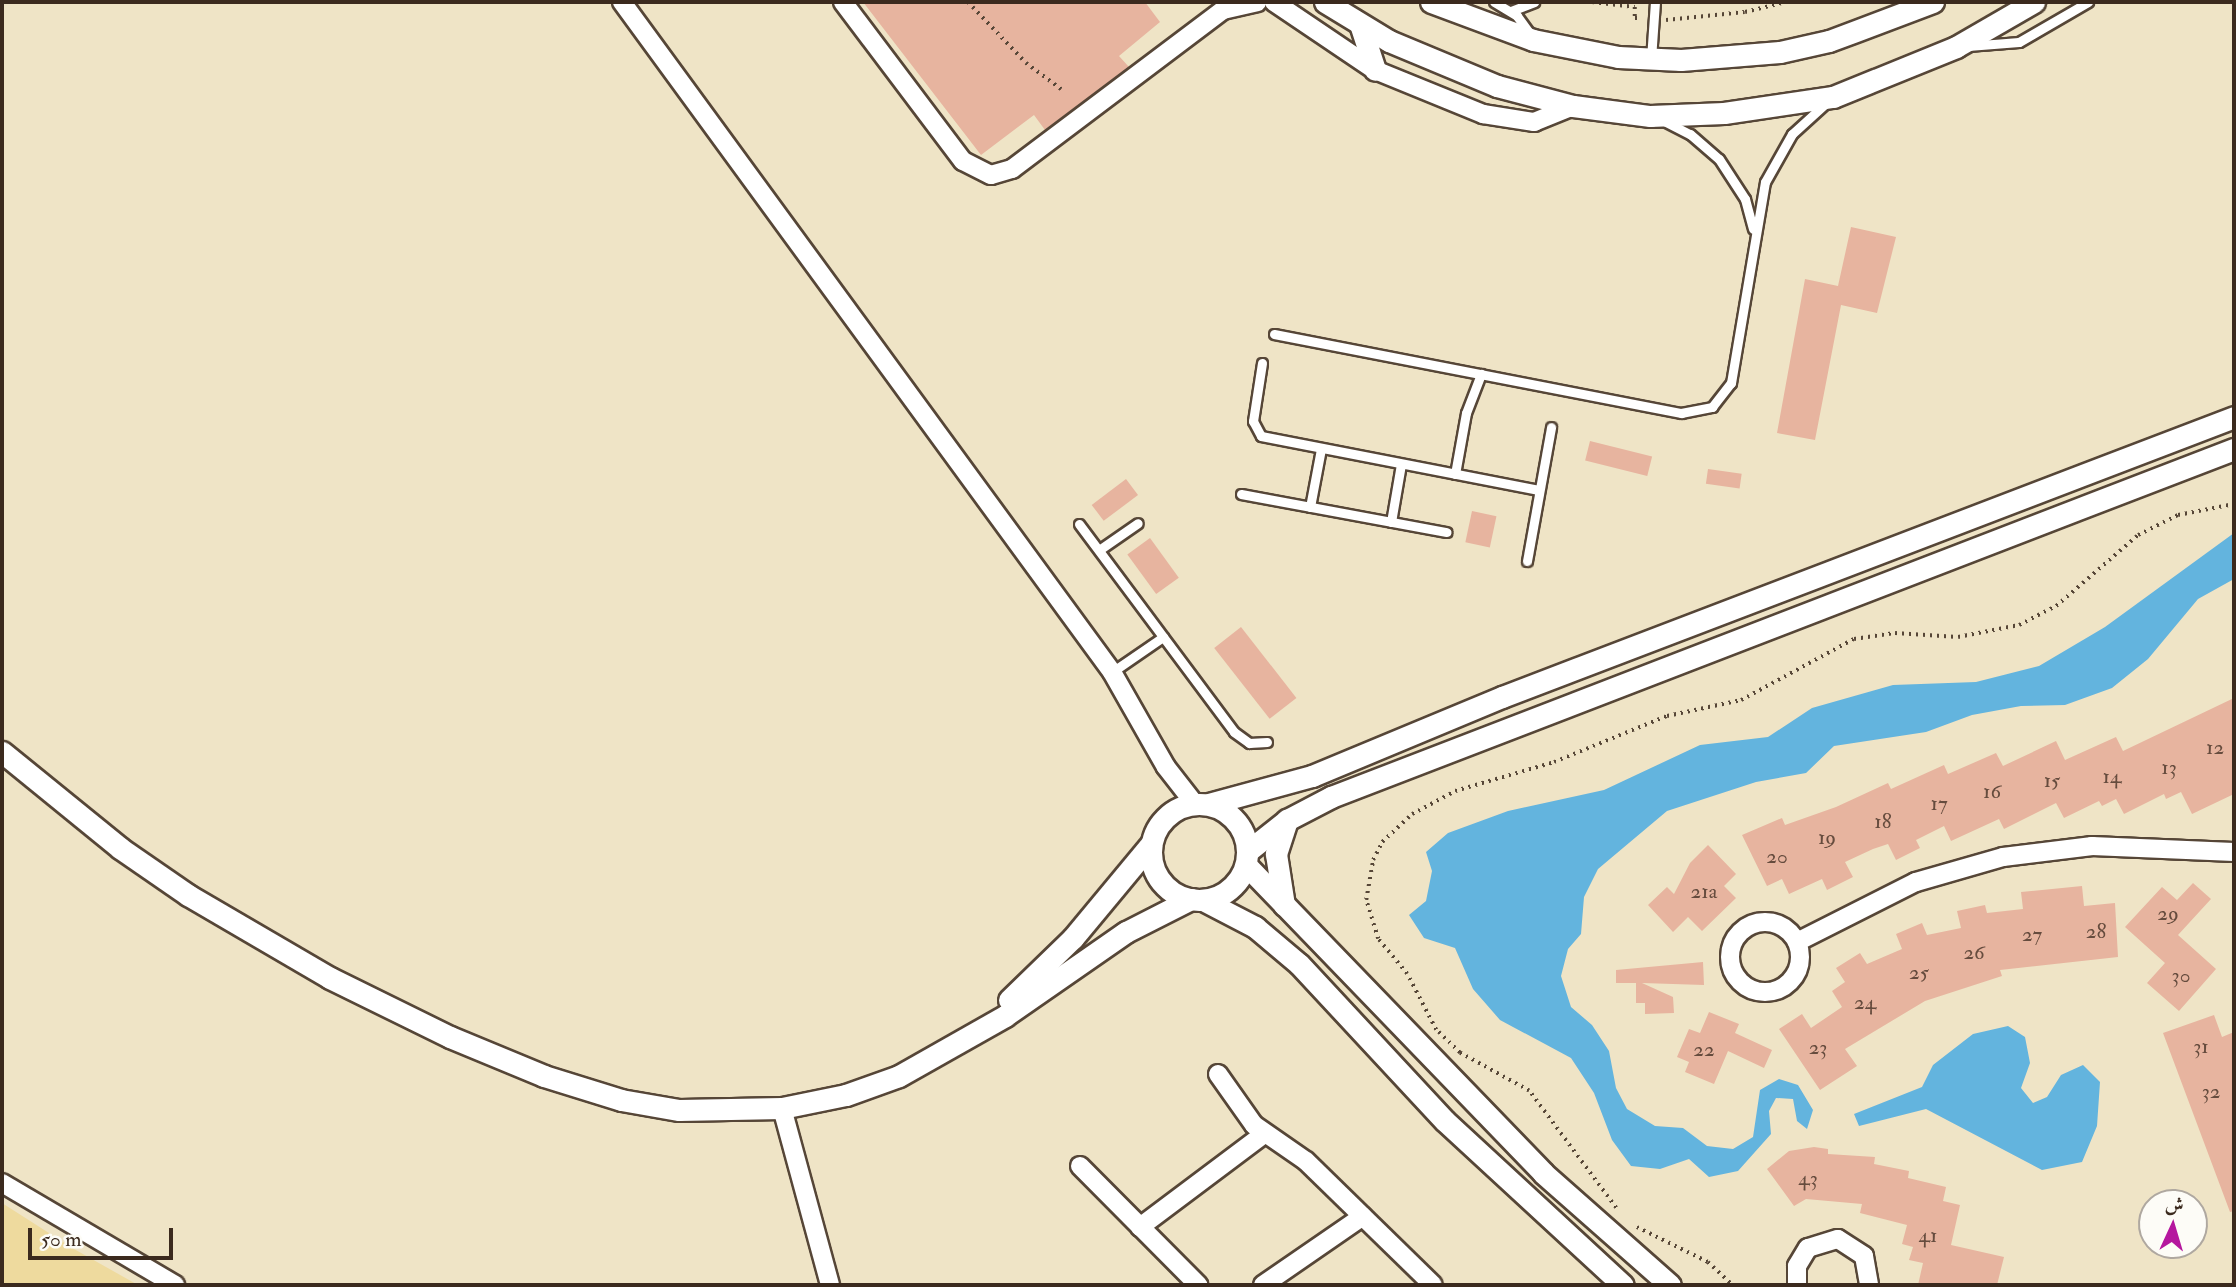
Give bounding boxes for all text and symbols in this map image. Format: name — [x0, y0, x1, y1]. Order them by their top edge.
house number: 12 — [2206, 735, 2224, 761]
house number: 13 — [2161, 755, 2177, 781]
house number: 14 — [2103, 764, 2121, 790]
house number: 15 — [2044, 768, 2060, 794]
house number: 16 — [1983, 779, 2001, 805]
house number: 17 — [1930, 791, 1948, 817]
house number: 18 — [1874, 809, 1892, 835]
house number: 19 — [1818, 825, 1836, 851]
house number: 20 — [1766, 844, 1788, 870]
house number: 21a — [1691, 879, 1717, 905]
house number: 29 — [2157, 901, 2179, 927]
house number: 28 — [2086, 919, 2106, 945]
house number: 27 — [2022, 922, 2042, 948]
house number: 26 — [1963, 940, 1985, 966]
house number: 25 — [1909, 960, 1929, 986]
house number: 30 — [2172, 963, 2190, 989]
house number: 24 — [1854, 990, 1876, 1016]
house number: 31 — [2193, 1034, 2209, 1060]
house number: 23 — [1809, 1035, 1827, 1061]
house number: 22 — [1693, 1037, 1715, 1063]
house number: 32 — [2202, 1079, 2220, 1105]
house number: 43 — [1798, 1166, 1818, 1192]
north arrow — [2138, 1189, 2208, 1259]
text: ش — [2164, 1192, 2185, 1218]
scale bar — [32, 1214, 177, 1258]
house number: 41 — [1919, 1223, 1937, 1249]
text: 50 m — [41, 1226, 82, 1253]

